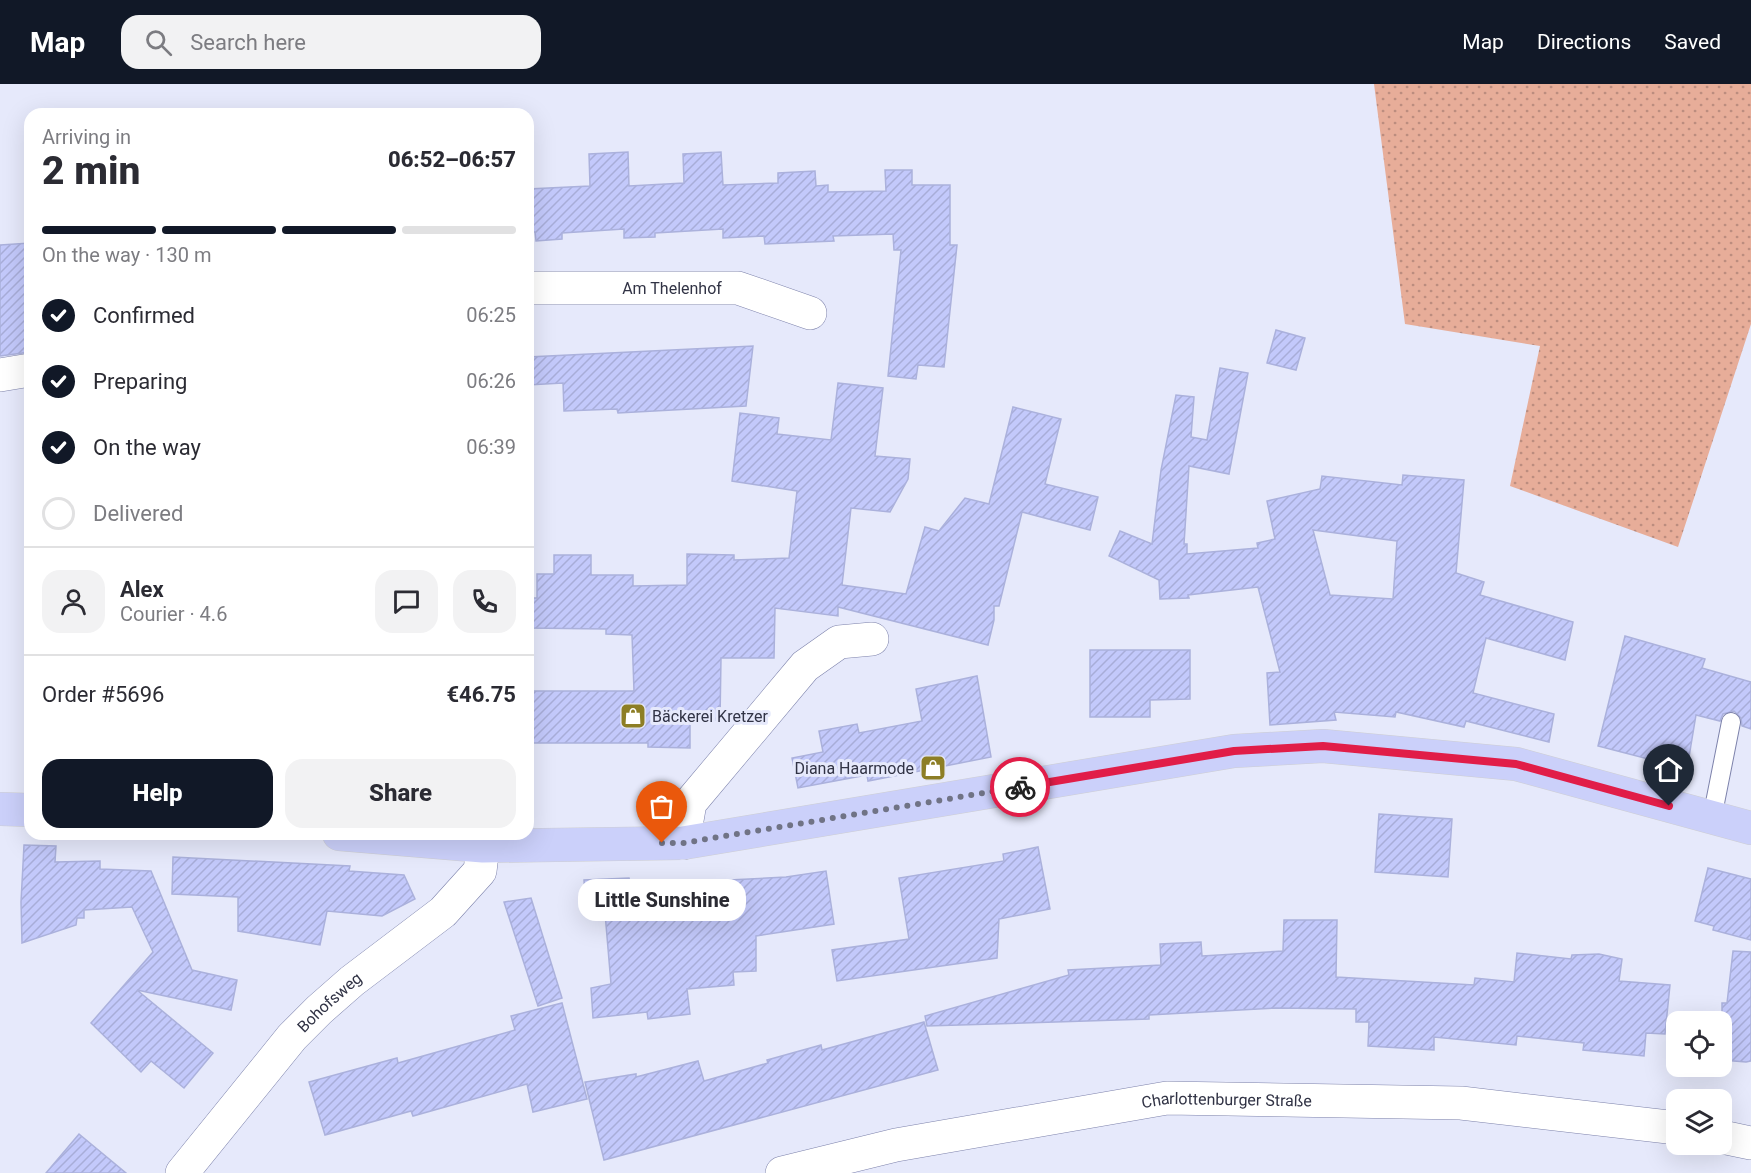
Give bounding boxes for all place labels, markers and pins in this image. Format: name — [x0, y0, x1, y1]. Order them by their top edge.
shop icon: Bäckerei Kretzer — [618, 701, 648, 731]
place label: Bäckerei Kretzer — [652, 707, 768, 726]
pin — [1643, 744, 1694, 806]
shop icon: Diana Haarmode — [918, 753, 948, 783]
place label: Diana Haarmode — [794, 759, 914, 778]
pin — [636, 781, 687, 843]
callout: Little Sunshine — [578, 879, 746, 921]

